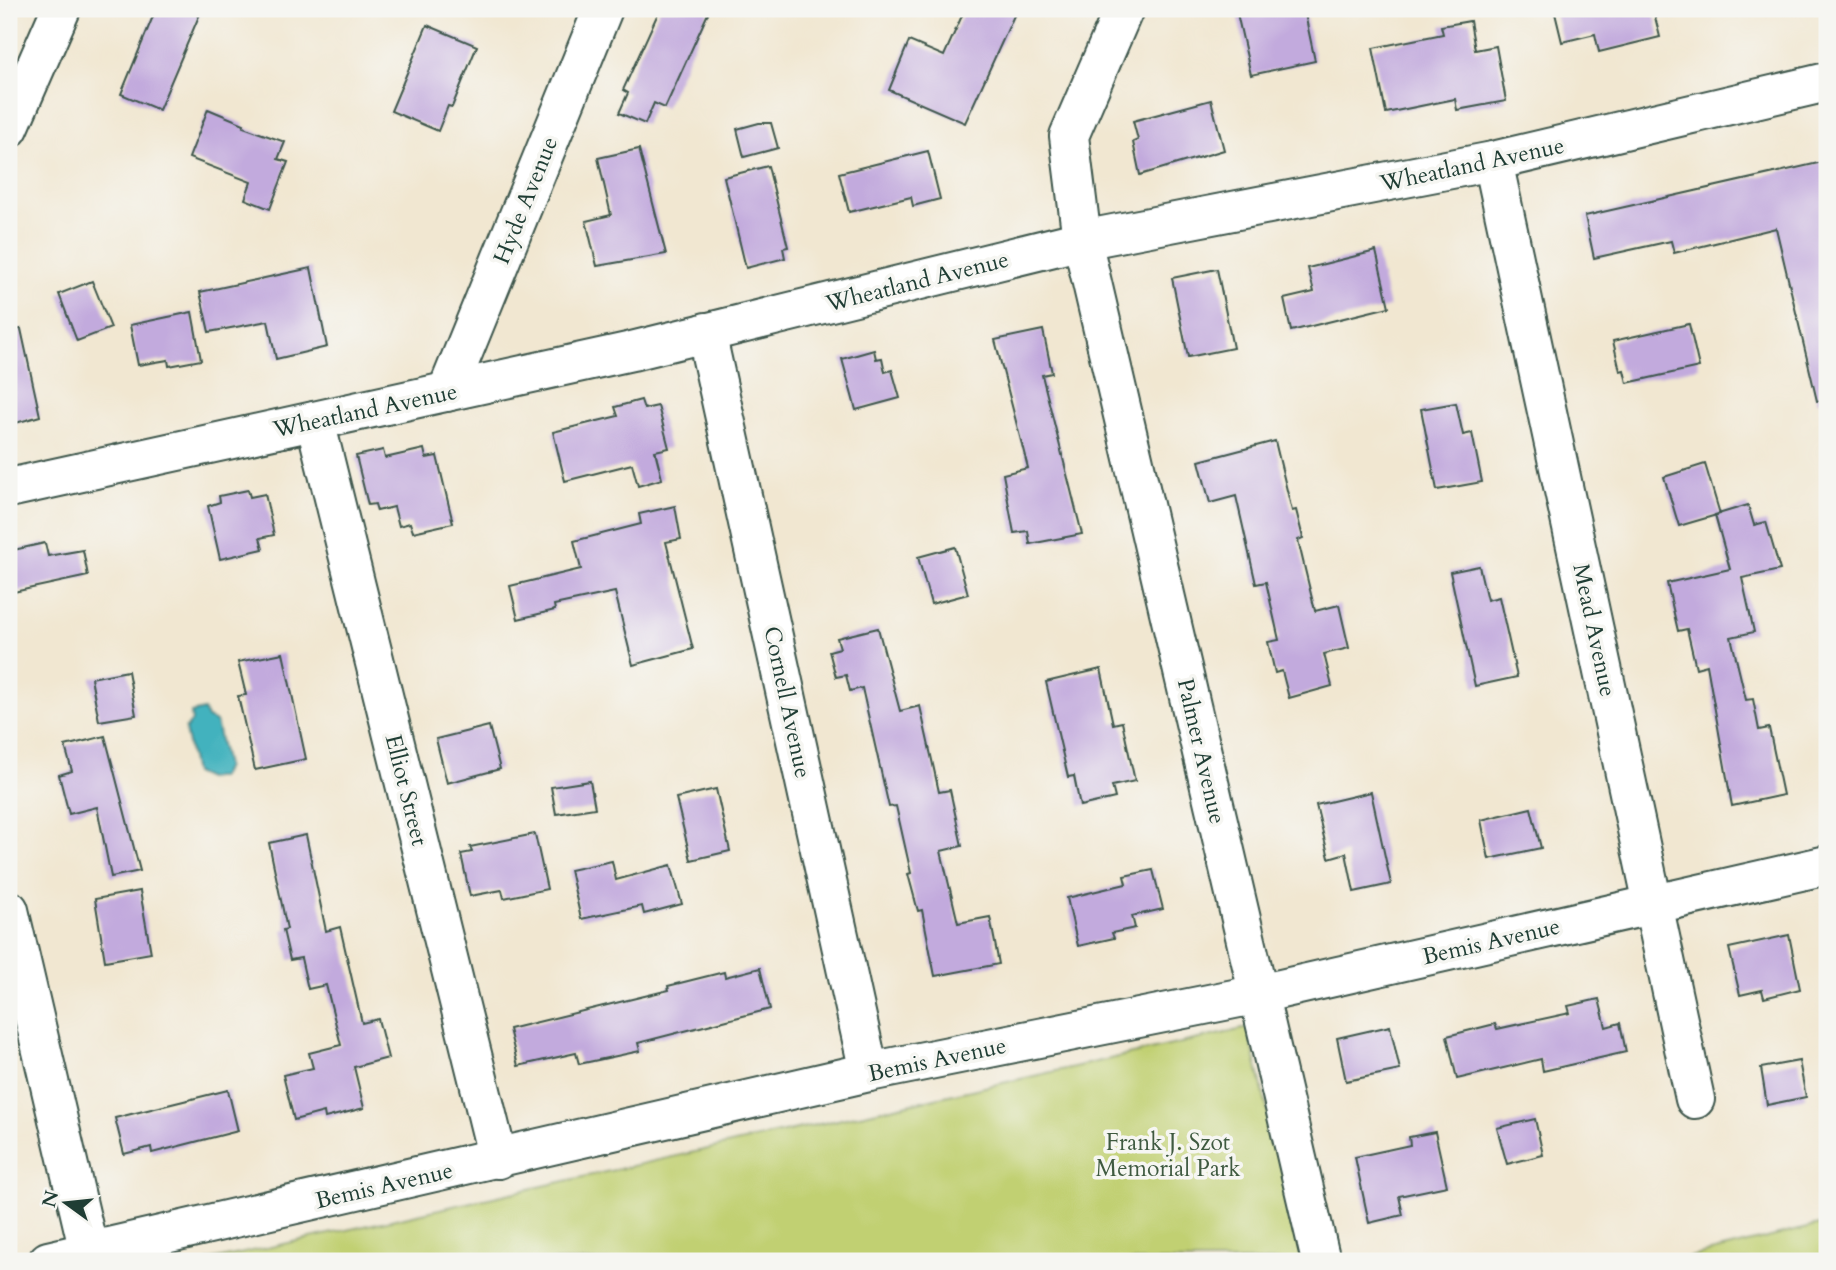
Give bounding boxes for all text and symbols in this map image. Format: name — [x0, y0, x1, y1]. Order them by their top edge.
street label: Wheatland Avenue — [1376, 130, 1567, 199]
street label: Hyde Avenue — [486, 132, 565, 268]
street label: Wheatland Avenue — [821, 244, 1012, 319]
street label: Wheatland Avenue — [269, 376, 460, 445]
street label: Mead Avenue — [1565, 561, 1624, 699]
street label: Cornell Avenue — [756, 623, 819, 781]
street label: Palmer Avenue — [1170, 675, 1233, 827]
street label: Elliot Street — [378, 731, 435, 849]
street label: Bemis Avenue — [1419, 911, 1563, 972]
street label: Bemis Avenue — [865, 1030, 1009, 1089]
park label: Frank J. Szot Memorial Park — [1095, 1127, 1241, 1184]
street label: Bemis Avenue — [312, 1155, 456, 1216]
north arrow — [32, 1168, 102, 1238]
text: N — [36, 1187, 65, 1210]

